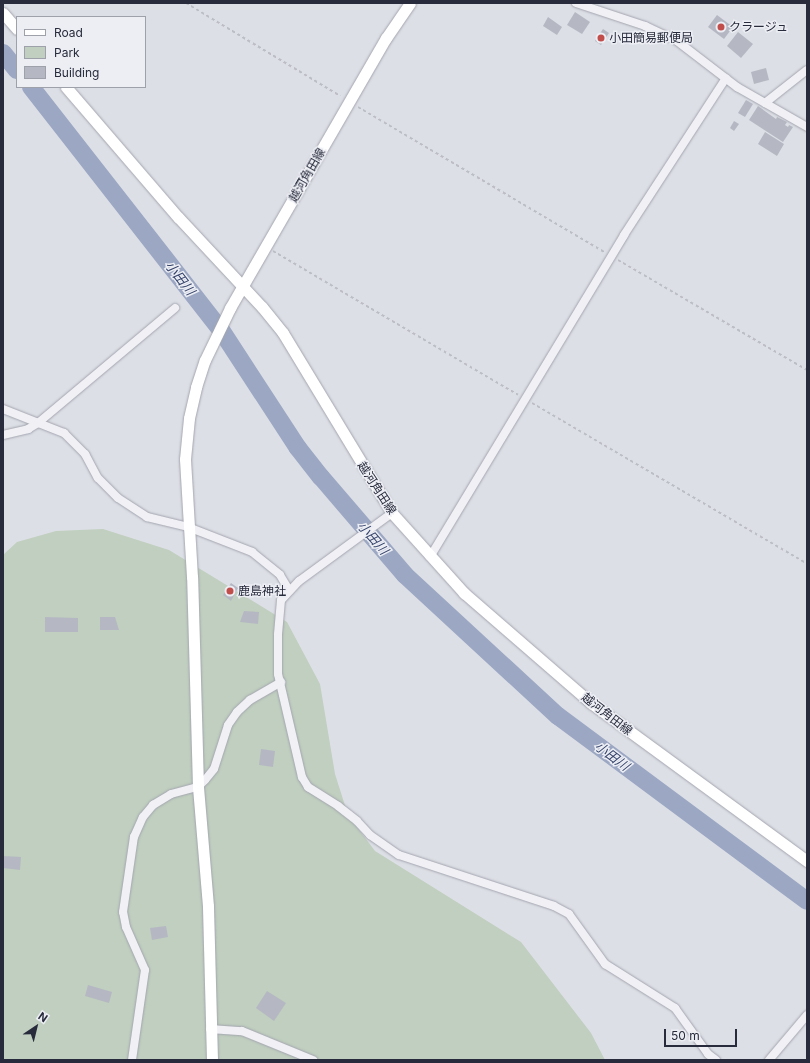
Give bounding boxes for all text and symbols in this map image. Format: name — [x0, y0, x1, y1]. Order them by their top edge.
legend — [16, 16, 146, 88]
place label: クラージュ — [729, 20, 789, 34]
marker: クラージュ — [716, 22, 726, 32]
text: Road — [54, 25, 83, 40]
place label: 小田簡易郵便局 — [609, 31, 693, 45]
marker: 小田簡易郵便局 — [596, 33, 606, 43]
text: Park — [54, 45, 80, 60]
text: Building — [54, 65, 99, 80]
street label: 越河角田線 — [286, 145, 328, 205]
water label: 小田川 — [162, 258, 198, 298]
street label: 越河角田線 — [355, 459, 399, 517]
water label: 小田川 — [354, 518, 392, 558]
place label: 鹿島神社 — [238, 584, 286, 598]
marker: 鹿島神社 — [225, 586, 235, 596]
street label: 越河角田線 — [579, 690, 635, 738]
water label: 小田川 — [592, 738, 632, 774]
north arrow — [16, 1007, 56, 1047]
text: N — [35, 1009, 50, 1025]
scale bar — [666, 1021, 739, 1047]
text: 50 m — [671, 1028, 700, 1043]

